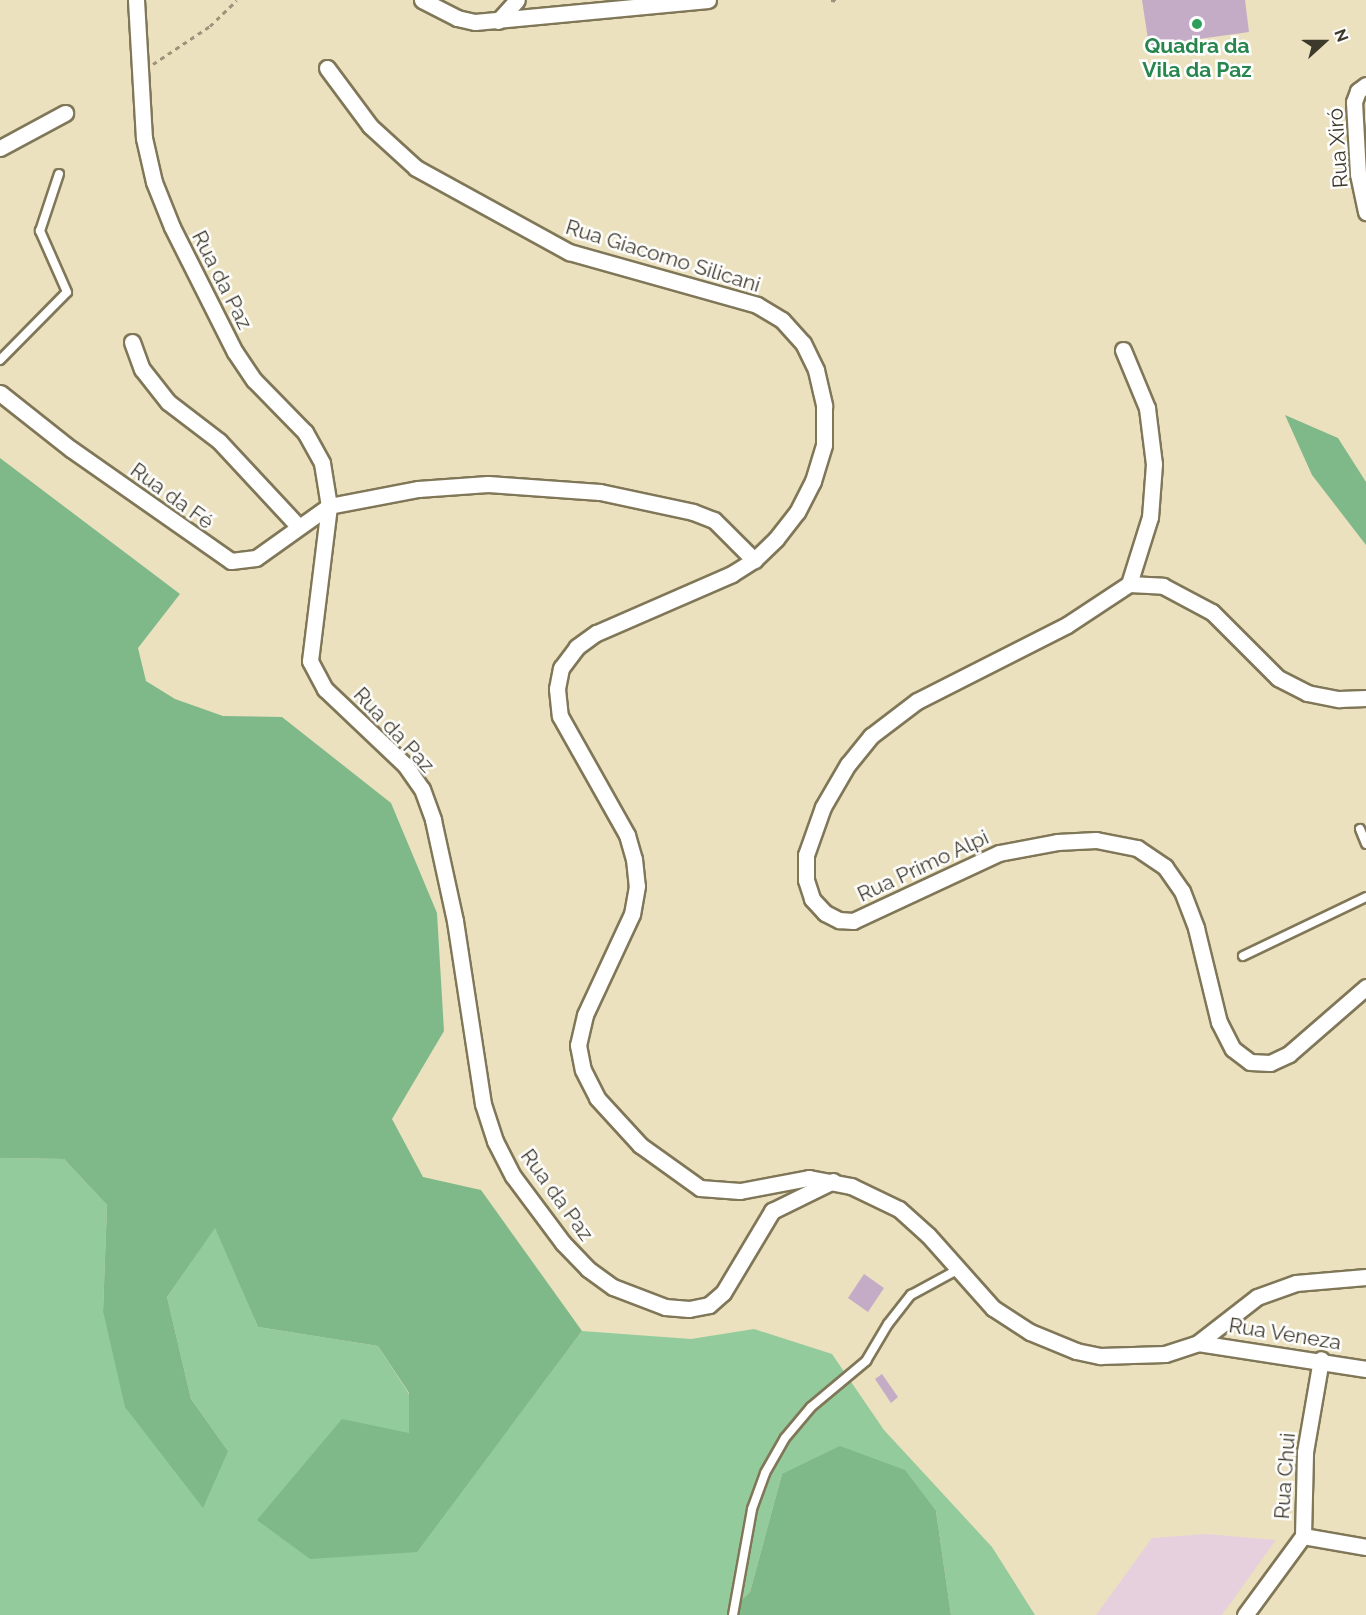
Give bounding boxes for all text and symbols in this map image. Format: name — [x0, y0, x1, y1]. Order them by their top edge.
north arrow — [1294, 12, 1354, 72]
marker: Quadra da Vila da Paz — [1190, 17, 1204, 31]
text: N — [1330, 26, 1352, 44]
place label: Quadra da Vila da Paz — [1142, 33, 1252, 83]
street label: Rua Xiró — [1323, 107, 1353, 189]
street label: Rua Giacomo Silicani — [563, 214, 763, 298]
street label: Rua da Paz — [186, 226, 258, 334]
street label: Rua da Fé — [125, 457, 219, 535]
street label: Rua da Paz — [348, 682, 440, 778]
street label: Rua Primo Alpi — [853, 824, 993, 908]
street label: Rua da Paz — [515, 1144, 599, 1246]
street label: Rua Veneza — [1227, 1313, 1343, 1355]
street label: Rua Chui — [1269, 1432, 1301, 1520]

